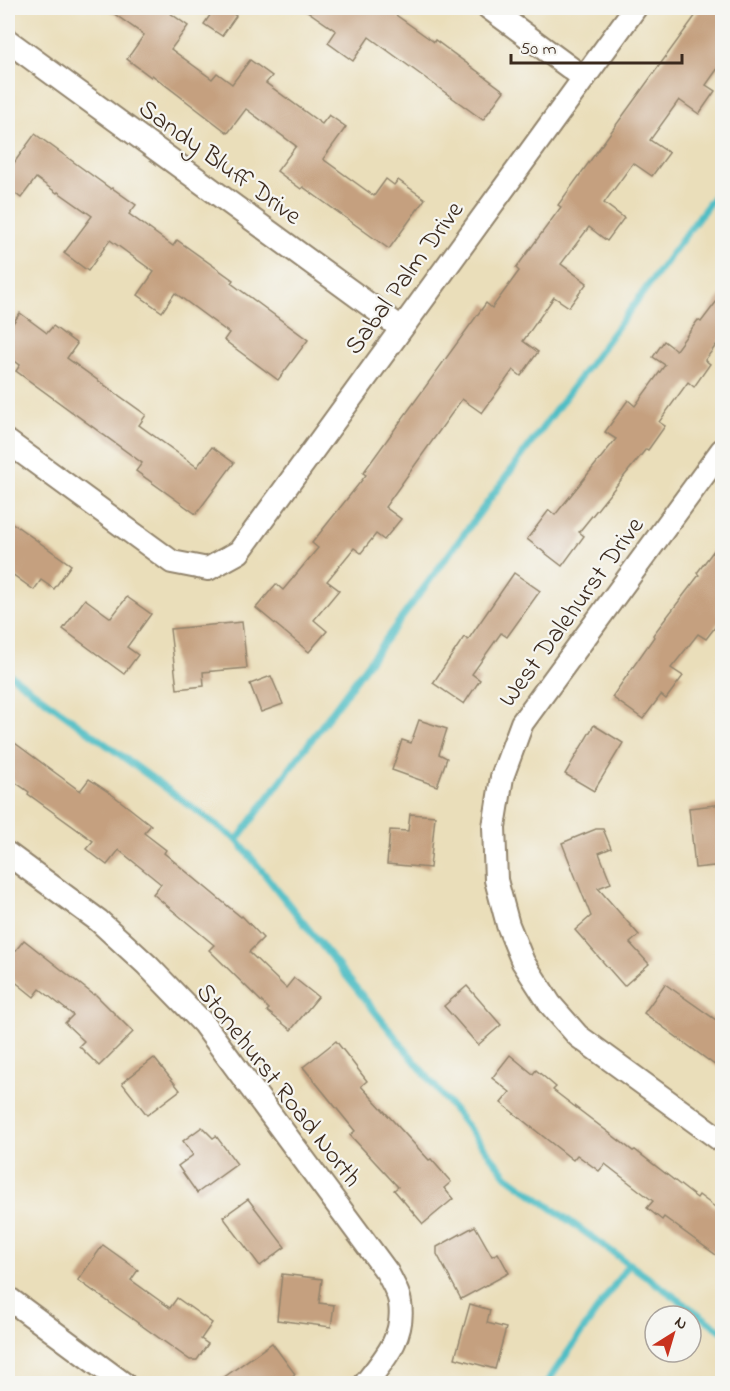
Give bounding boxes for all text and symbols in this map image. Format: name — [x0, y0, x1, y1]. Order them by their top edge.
scale bar — [511, 27, 682, 65]
text: 50 m — [520, 37, 557, 63]
street label: Sandy Bluff Drive — [130, 91, 309, 236]
street label: Sabal Palm Drive — [336, 194, 475, 364]
street label: West Dalehurst Drive — [490, 509, 655, 716]
street label: Stonehurst Road North — [186, 976, 370, 1196]
north arrow — [643, 1304, 703, 1364]
text: N — [669, 1311, 693, 1337]

